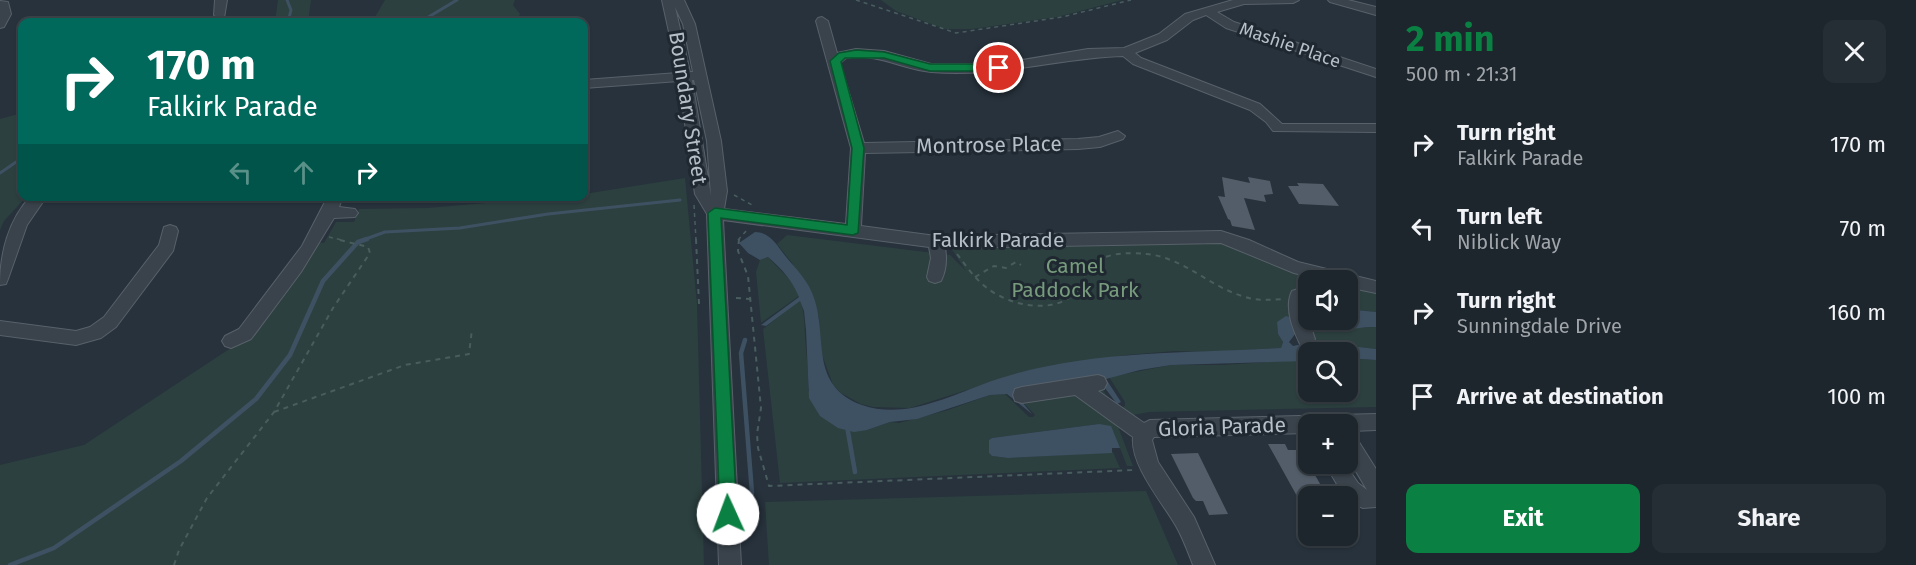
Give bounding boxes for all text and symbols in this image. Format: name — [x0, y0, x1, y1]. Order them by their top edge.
street label: Mashie Place — [1237, 17, 1343, 73]
text: 2 min — [1406, 17, 1495, 61]
button: close — [1823, 20, 1886, 83]
street label: Boundary Street — [663, 30, 713, 187]
text: 170 m — [147, 40, 256, 90]
icon: right — [48, 42, 126, 120]
pin — [973, 42, 1024, 93]
icon: arrive — [982, 51, 1015, 84]
text: 500 m · 21:31 — [1406, 62, 1517, 86]
text: Falkirk Parade — [147, 91, 318, 123]
text: Turn right — [1457, 119, 1556, 146]
icon: right — [1406, 128, 1439, 161]
street label: Montrose Place — [916, 131, 1062, 159]
text: 170 m — [1830, 131, 1886, 158]
text: Falkirk Parade — [1457, 146, 1583, 170]
icon: left — [224, 156, 257, 189]
icon: ahead — [287, 156, 320, 189]
icon: right — [350, 156, 383, 189]
text: Turn left — [1457, 203, 1542, 230]
icon: left — [1406, 212, 1439, 245]
text: 70 m — [1840, 215, 1886, 242]
street label: Falkirk Parade — [932, 227, 1064, 253]
text: Niblick Way — [1457, 230, 1561, 254]
park label: Camel Paddock Park — [1011, 253, 1139, 303]
map controls — [1298, 270, 1358, 546]
button: sound — [1298, 270, 1358, 330]
text: Turn right — [1457, 287, 1556, 314]
icon: right — [1406, 296, 1439, 329]
text: 160 m — [1828, 299, 1886, 326]
text: Sunningdale Drive — [1457, 314, 1622, 338]
button: search — [1298, 342, 1358, 402]
icon: arrive — [1406, 380, 1439, 413]
text: Arrive at destination — [1457, 383, 1664, 410]
text: 100 m — [1827, 383, 1886, 410]
street label: Gloria Parade — [1158, 412, 1286, 442]
button: + — [1298, 414, 1358, 474]
position arrow — [696, 482, 760, 546]
button: Exit — [1406, 484, 1640, 553]
button: Share — [1652, 484, 1886, 553]
button: − — [1298, 486, 1358, 546]

